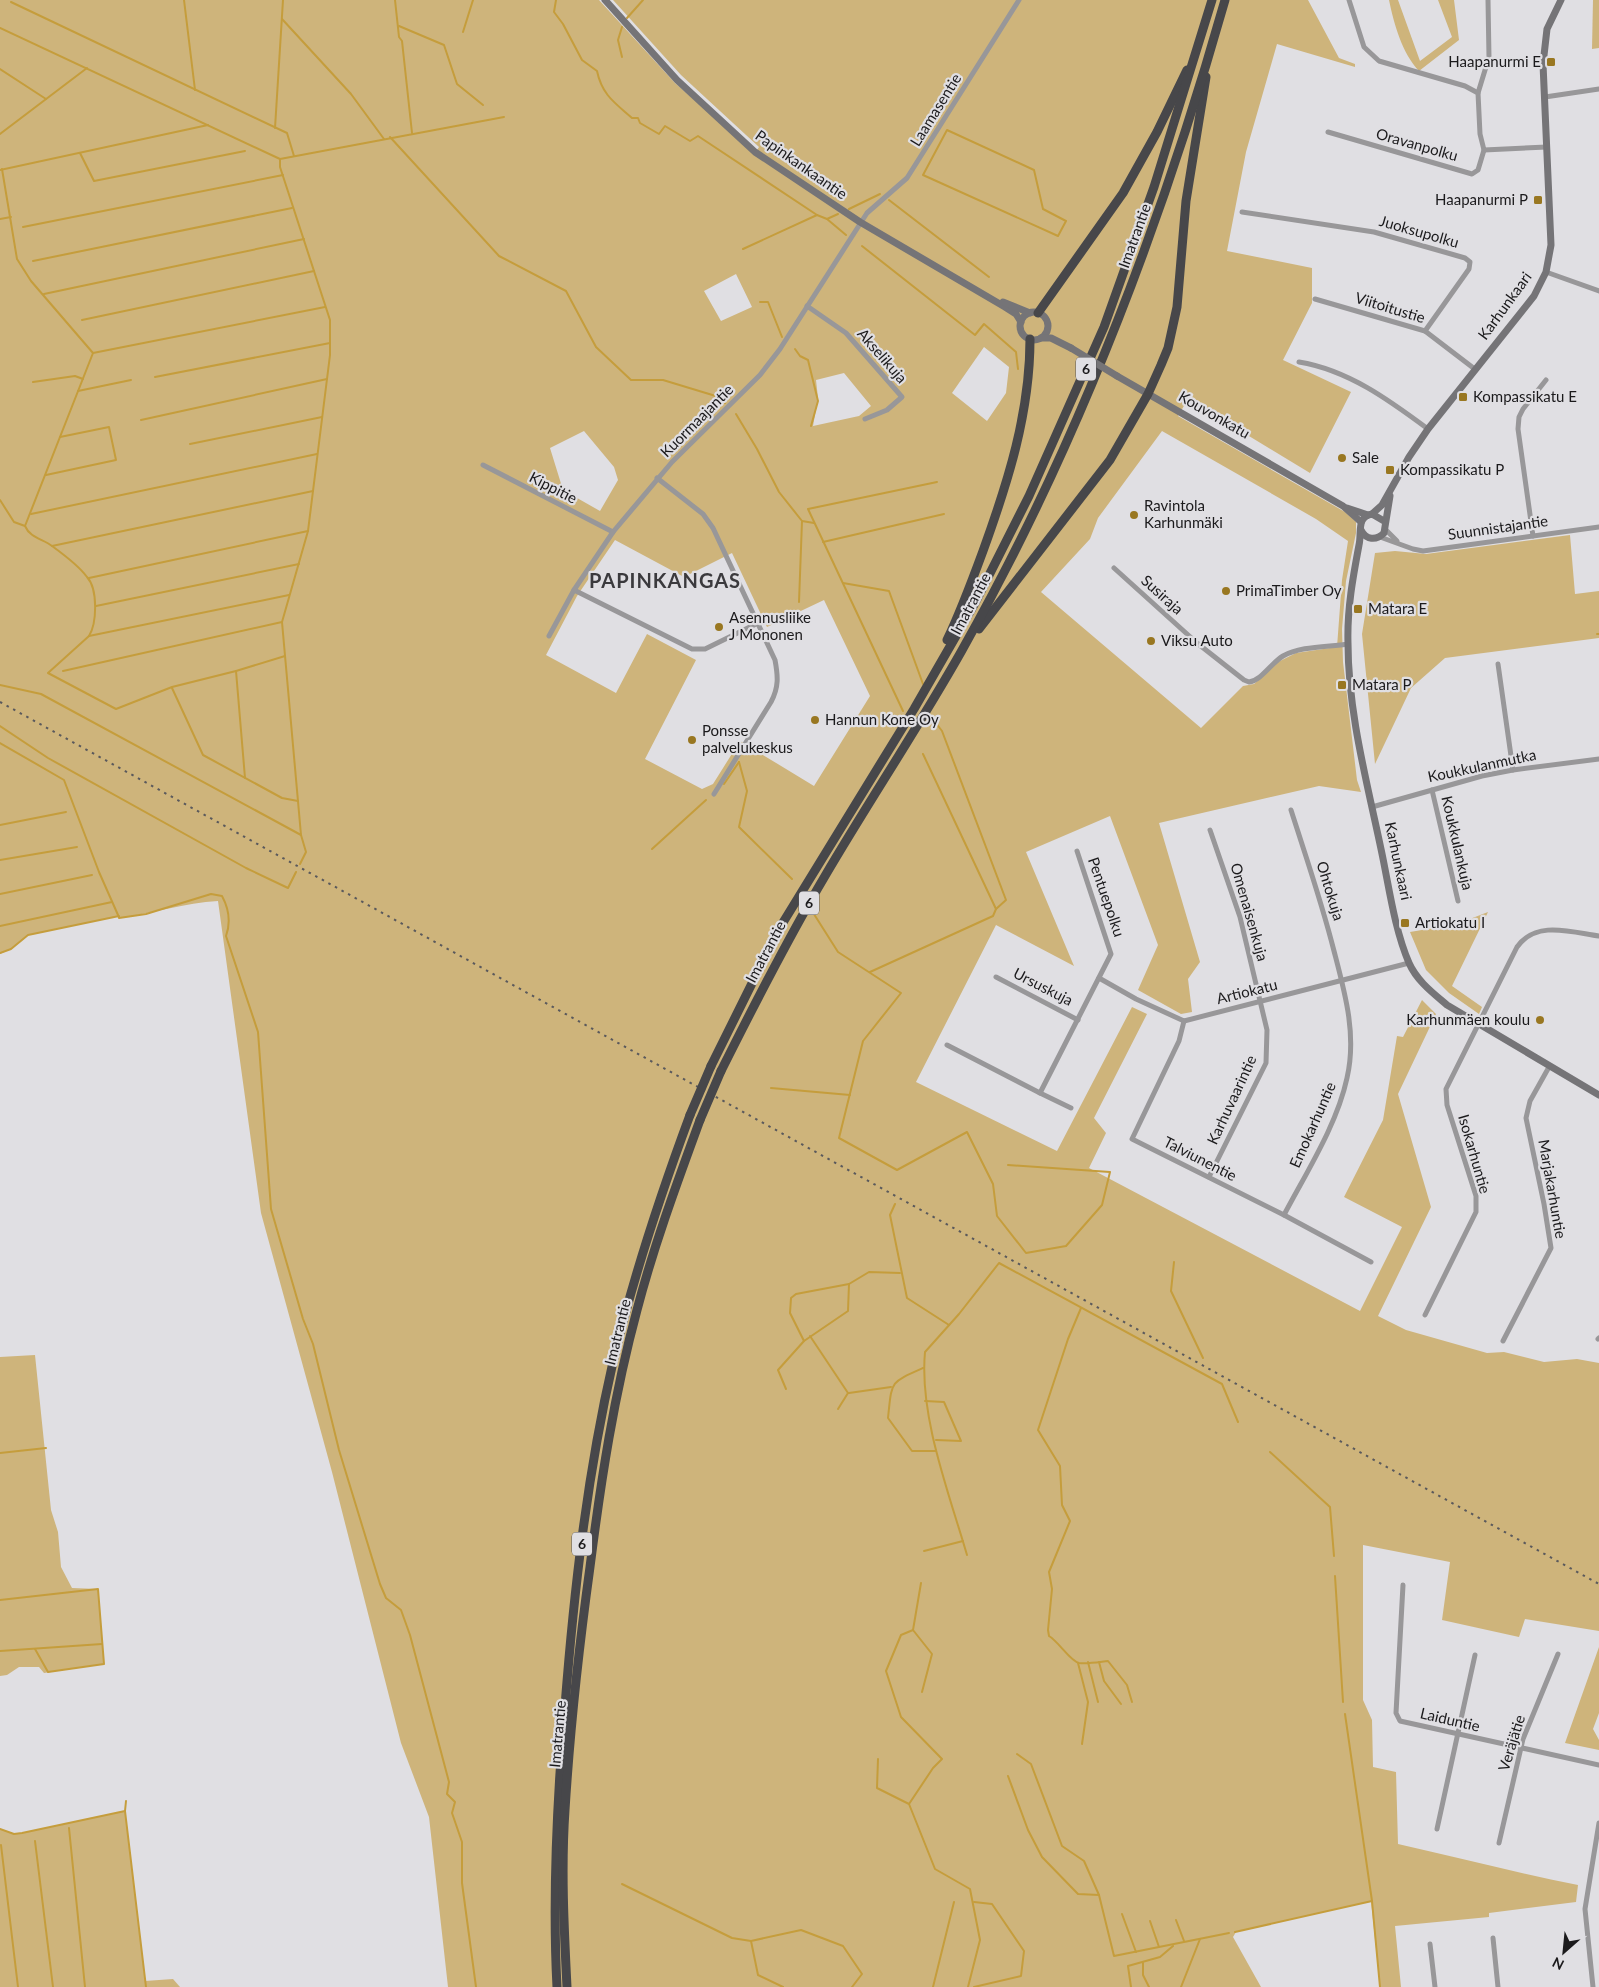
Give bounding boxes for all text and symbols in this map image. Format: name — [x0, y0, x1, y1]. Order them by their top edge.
place label: Haapanurmi E — [1448, 52, 1541, 70]
marker: Haapanurmi E — [1545, 56, 1557, 68]
street label: Laamasentie — [906, 70, 965, 149]
street label: Oravanpolku — [1374, 124, 1460, 164]
street label: Papinkankaantie — [752, 126, 851, 203]
place label: Haapanurmi P — [1435, 190, 1528, 208]
marker: Haapanurmi P — [1532, 194, 1544, 206]
street label: Imatrantie — [1114, 201, 1154, 270]
street label: Juoksupolku — [1377, 211, 1461, 251]
street label: Karhunkaari — [1474, 268, 1535, 343]
street label: Viitoitustie — [1353, 288, 1428, 326]
street label: Akselikuja — [854, 324, 911, 386]
road number: 6 — [1076, 358, 1096, 380]
street label: Kuormaajantie — [656, 380, 737, 460]
street label: Kouvonkatu — [1176, 386, 1253, 442]
place label: Kompassikatu E — [1473, 387, 1577, 405]
marker: Kompassikatu E — [1457, 391, 1469, 403]
place label: Sale — [1352, 448, 1379, 466]
marker: Sale — [1336, 452, 1348, 464]
place label: Kompassikatu P — [1400, 460, 1504, 478]
marker: Kompassikatu P — [1384, 464, 1396, 476]
street label: Kippitie — [527, 467, 580, 507]
place label: Ravintola Karhunmäki — [1144, 496, 1223, 531]
marker: Ravintola Karhunmäki — [1128, 509, 1140, 521]
street label: Suunnistajantie — [1447, 511, 1549, 543]
district label: PAPINKANGAS — [589, 568, 741, 592]
street label: Imatrantie — [946, 569, 994, 638]
street label: Susiraja — [1138, 571, 1187, 618]
place label: PrimaTimber Oy — [1236, 581, 1342, 599]
marker: PrimaTimber Oy — [1220, 585, 1232, 597]
place label: Matara E — [1368, 599, 1427, 617]
marker: Matara E — [1352, 603, 1364, 615]
place label: Asennusliike J Mononen — [729, 608, 811, 643]
marker: Asennusliike J Mononen — [713, 621, 725, 633]
place label: Viksu Auto — [1161, 631, 1233, 649]
marker: Viksu Auto — [1145, 635, 1157, 647]
place label: Matara P — [1352, 675, 1412, 693]
marker: Matara P — [1336, 679, 1348, 691]
place label: Hannun Kone Oy — [825, 710, 939, 728]
marker: Hannun Kone Oy — [809, 714, 821, 726]
place label: Ponsse palvelukeskus — [702, 721, 793, 756]
marker: Ponsse palvelukeskus — [686, 734, 698, 746]
street label: Koukkulanmutka — [1426, 745, 1538, 785]
street label: Koukkulankuja — [1438, 794, 1478, 892]
street label: Karhunkaari — [1382, 820, 1416, 902]
street label: Pentuepolku — [1085, 855, 1129, 939]
street label: Ohtokuja — [1313, 859, 1348, 923]
street label: Omenaisenkuja — [1227, 861, 1273, 963]
road number: 6 — [799, 891, 819, 914]
place label: Artiokatu I — [1415, 913, 1485, 931]
street label: Imatrantie — [741, 917, 789, 986]
marker: Artiokatu I — [1399, 917, 1411, 929]
street label: Ursuskuja — [1011, 963, 1076, 1009]
street label: Artiokatu — [1214, 975, 1279, 1007]
place label: Karhunmäen koulu — [1406, 1010, 1530, 1028]
marker: Karhunmäen koulu — [1534, 1014, 1546, 1026]
street label: Karhuvaarintie — [1203, 1052, 1260, 1147]
street label: Emokarhuntie — [1285, 1079, 1339, 1170]
street label: Isokarhuntie — [1455, 1112, 1495, 1196]
street label: Talviunentie — [1161, 1132, 1240, 1184]
street label: Marjakarhuntie — [1535, 1138, 1571, 1240]
street label: Imatrantie — [600, 1297, 634, 1367]
road number: 6 — [572, 1532, 592, 1556]
street label: Imatrantie — [545, 1699, 569, 1768]
street label: Laiduntie — [1419, 1703, 1482, 1735]
street label: Veräjätie — [1494, 1712, 1528, 1773]
north arrow — [1539, 1927, 1589, 1977]
text: N — [1549, 1954, 1567, 1974]

